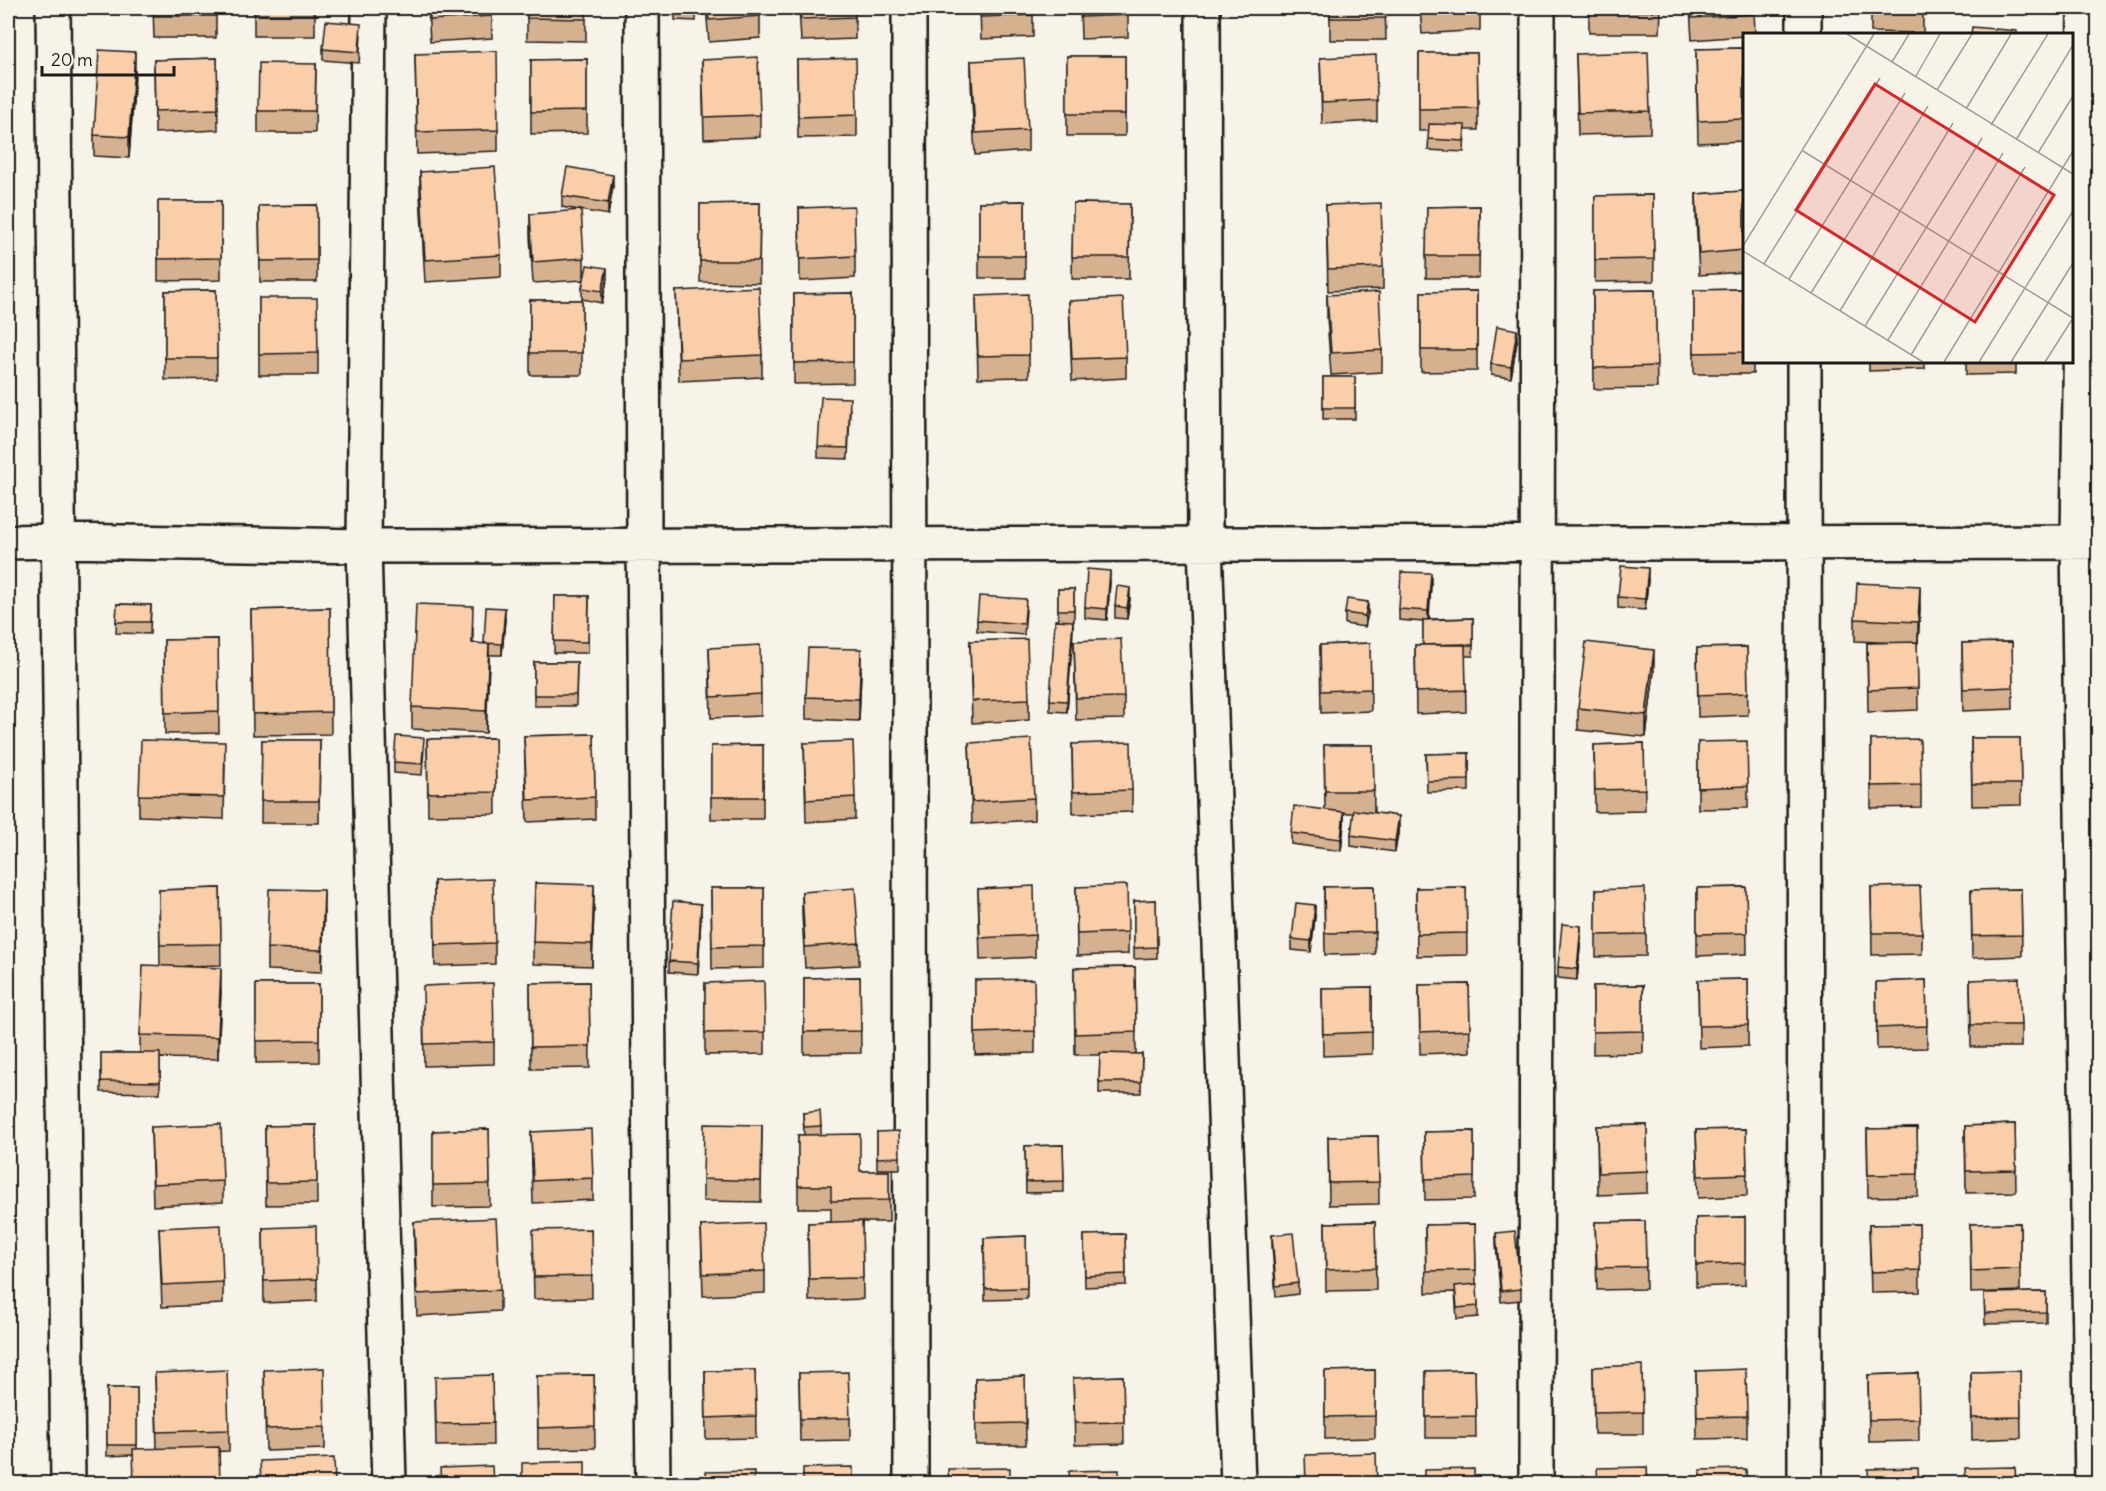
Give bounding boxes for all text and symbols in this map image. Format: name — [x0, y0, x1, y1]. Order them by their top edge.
inset map — [1743, 33, 2073, 363]
scale bar — [42, 39, 174, 77]
text: 20 m — [51, 48, 93, 71]

